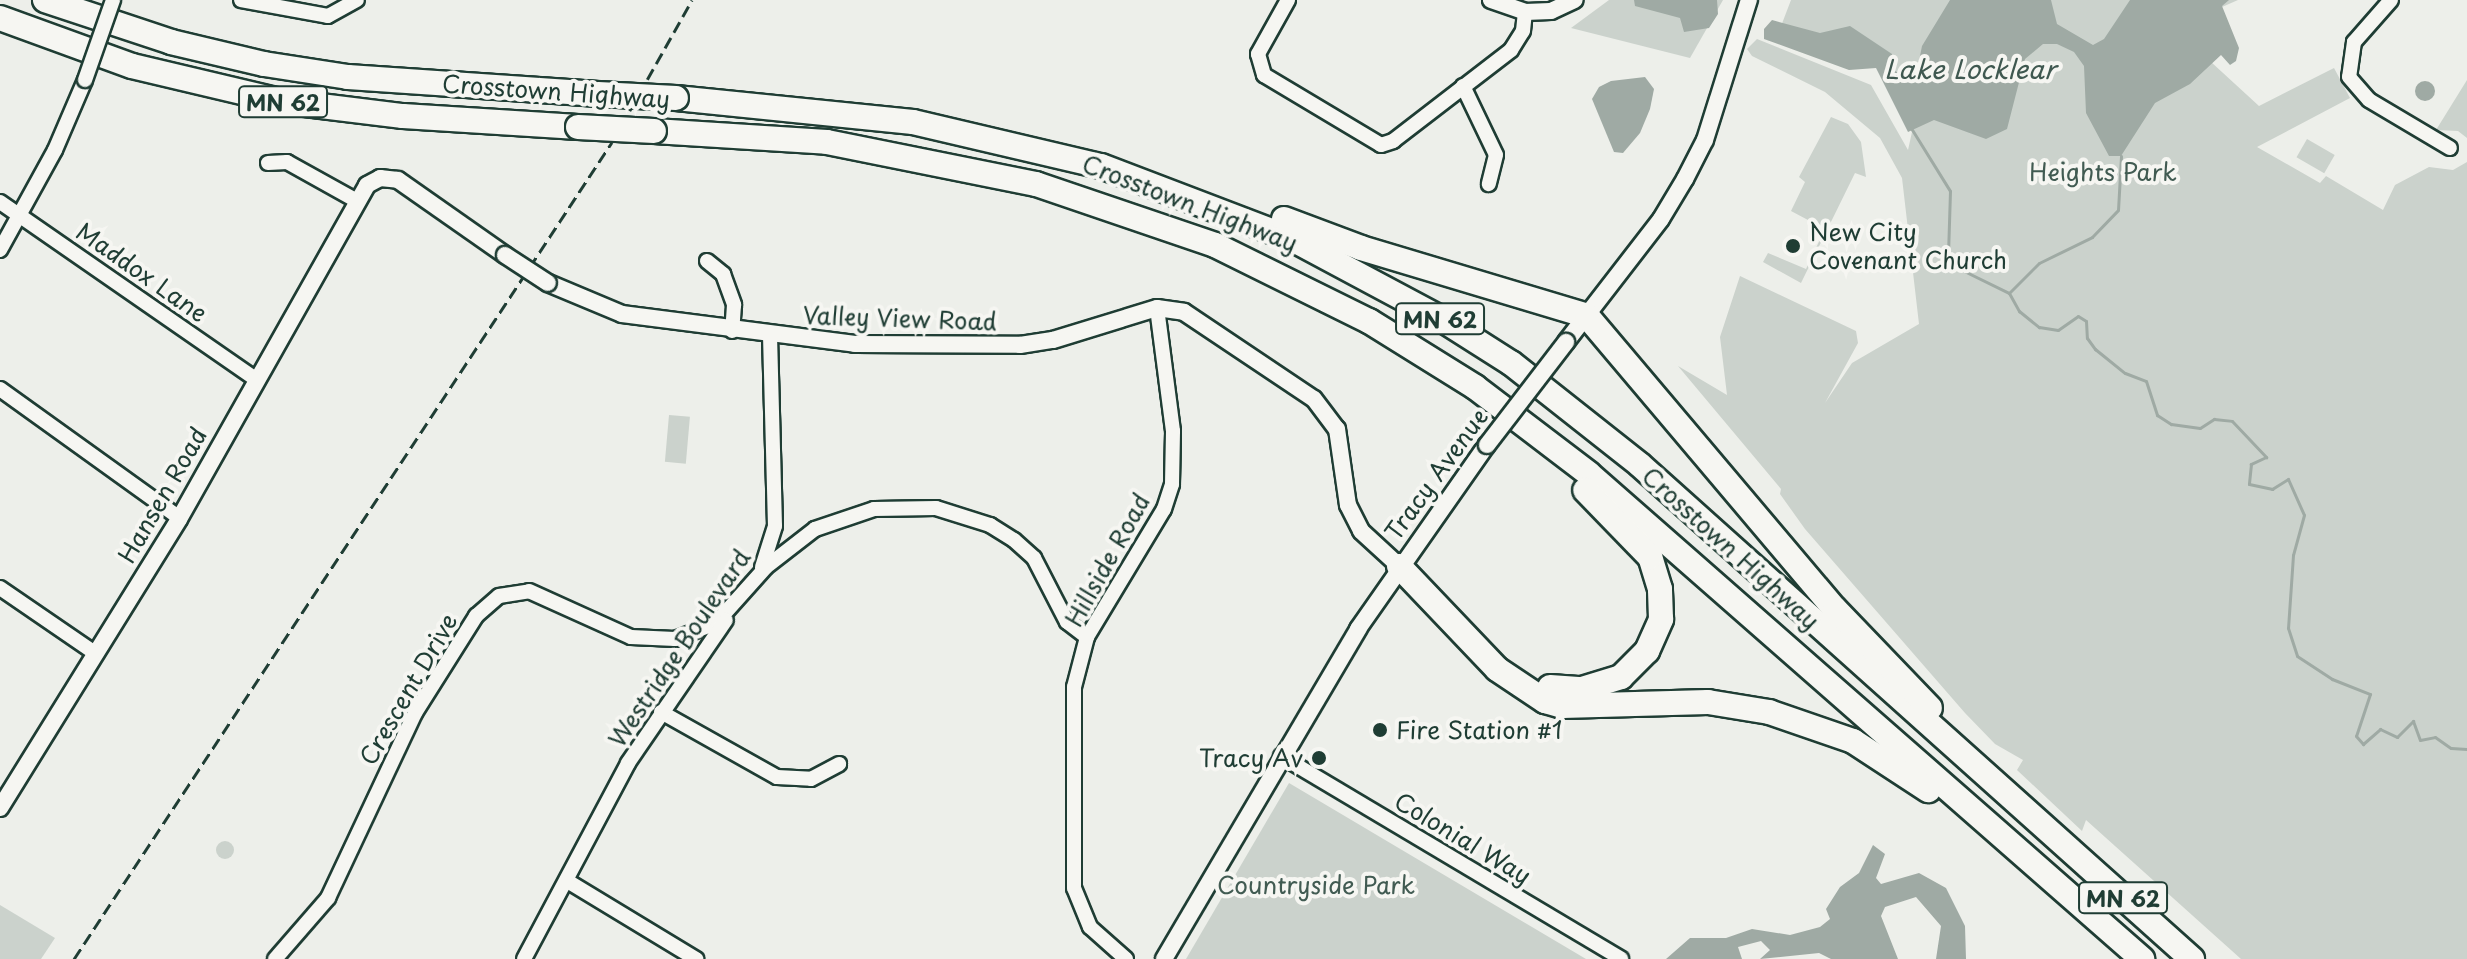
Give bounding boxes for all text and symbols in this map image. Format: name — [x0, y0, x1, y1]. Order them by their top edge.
water label: Lake Locklear — [1885, 53, 2055, 85]
street label: Crosstown Highway — [442, 69, 670, 113]
road number: MN 62 — [237, 84, 329, 120]
street label: Crosstown Highway — [1079, 149, 1301, 257]
park label: Heights Park — [2029, 158, 2177, 186]
street label: Maddox Lane — [70, 216, 214, 328]
place label: New City Covenant Church — [1809, 218, 2007, 274]
marker: New City Covenant Church — [1784, 237, 1802, 255]
street label: Valley View Road — [802, 300, 998, 336]
road number: MN 62 — [1394, 301, 1486, 337]
street label: Tracy Avenue — [1379, 403, 1493, 545]
street label: Hansen Road — [112, 422, 212, 568]
street label: Crosstown Highway — [1637, 462, 1825, 634]
street label: Hillside Road — [1059, 488, 1155, 632]
street label: Westridge Boulevard — [601, 542, 757, 754]
street label: Crescent Drive — [353, 608, 463, 770]
place label: Fire Station #1 — [1396, 716, 1563, 744]
marker: Fire Station #1 — [1371, 721, 1389, 739]
place label: Tracy Av — [1199, 744, 1303, 772]
marker: Tracy Av — [1310, 749, 1328, 767]
street label: Colonial Way — [1389, 786, 1537, 890]
park label: Countryside Park — [1217, 871, 1415, 899]
road number: MN 62 — [2077, 880, 2169, 916]

